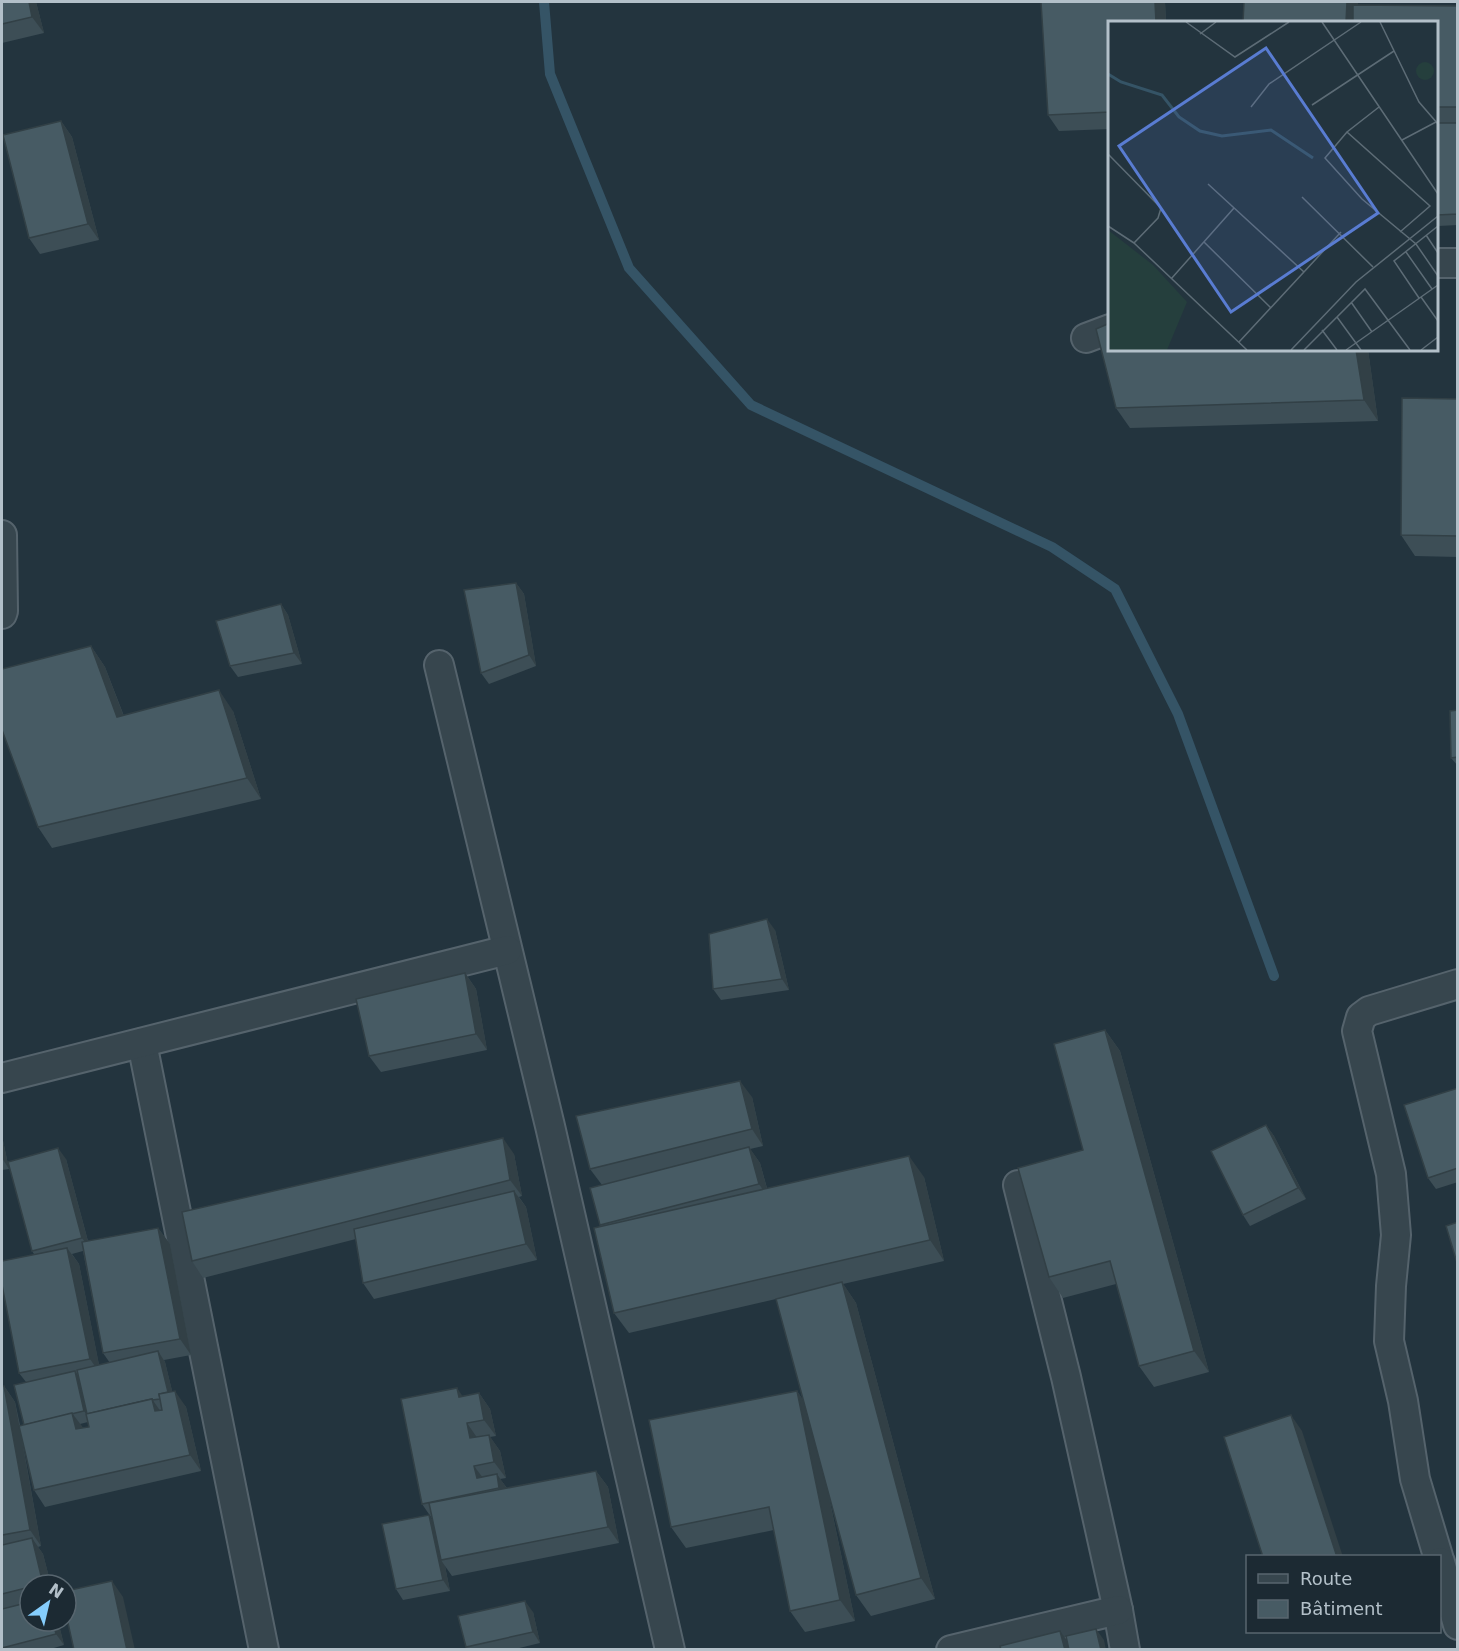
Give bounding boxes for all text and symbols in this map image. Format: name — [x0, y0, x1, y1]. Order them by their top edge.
inset map — [1108, 21, 1438, 351]
legend — [1246, 1555, 1441, 1633]
text: Route — [1300, 1568, 1352, 1589]
north arrow — [18, 1573, 78, 1633]
text: N — [45, 1579, 67, 1603]
text: Bâtiment — [1300, 1598, 1383, 1619]

